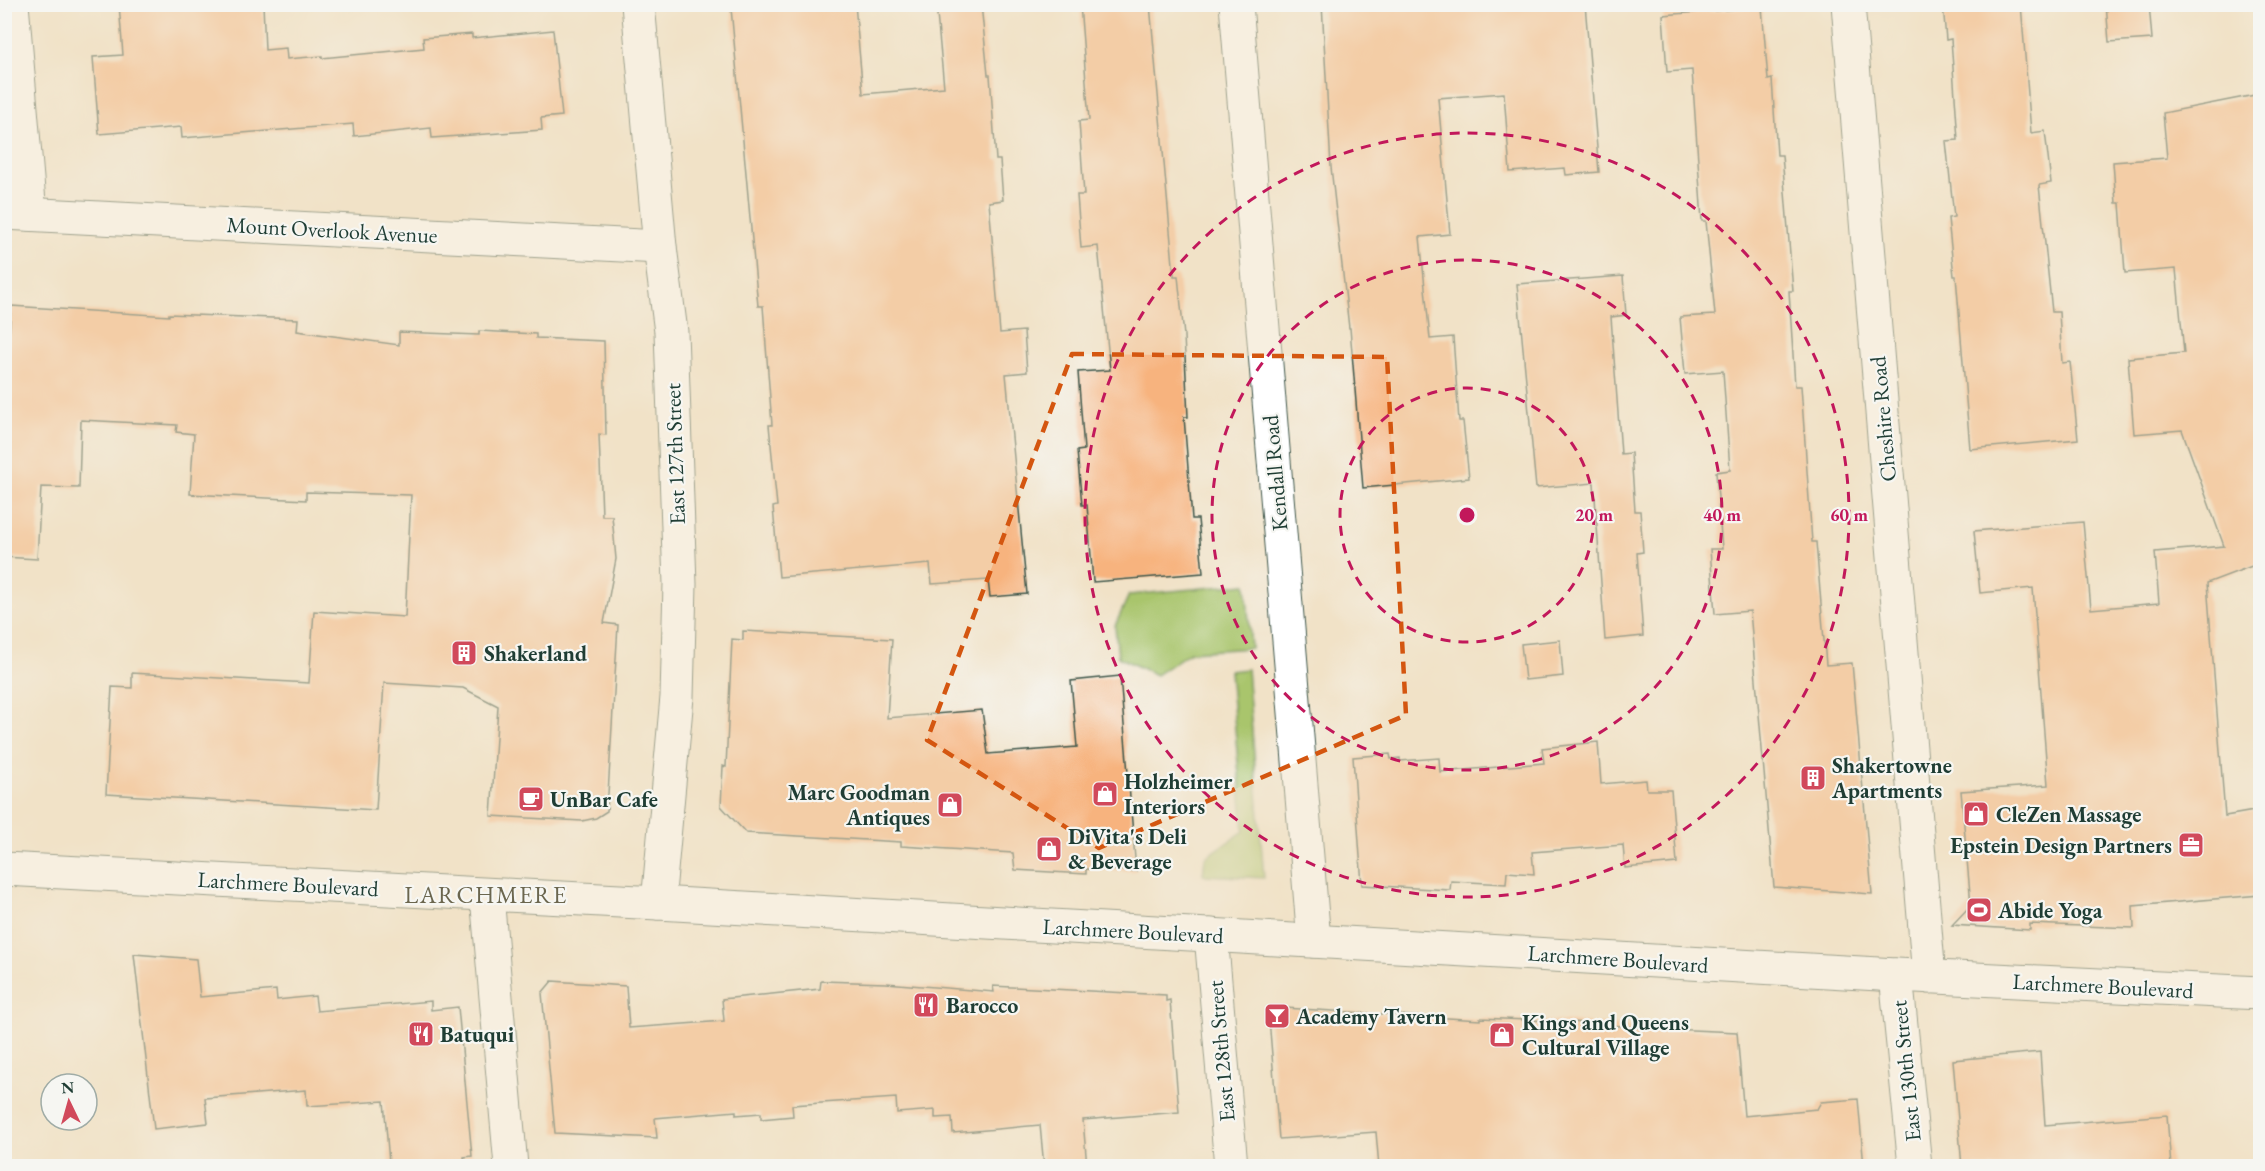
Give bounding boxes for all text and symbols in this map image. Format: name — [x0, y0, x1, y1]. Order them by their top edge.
street label: Mount Overlook Avenue — [226, 210, 439, 250]
street label: Cheshire Road — [1863, 354, 1903, 483]
street label: East 127th Street — [658, 383, 692, 525]
street label: Kendall Road — [1255, 413, 1295, 532]
text: 20 m — [1575, 503, 1613, 526]
text: 40 m — [1703, 503, 1741, 526]
text: 60 m — [1830, 503, 1868, 526]
centre of rings — [1457, 505, 1477, 525]
building icon: Shakerland — [449, 638, 479, 668]
place label: Shakerland — [484, 639, 587, 668]
place label: Shakertowne Apartments — [1831, 751, 1952, 805]
building icon: Shakertowne Apartments — [1798, 763, 1828, 793]
place label: Holzheimer Interiors — [1124, 767, 1233, 821]
place label: Marc Goodman Antiques — [788, 778, 931, 832]
shop icon: Holzheimer Interiors — [1090, 779, 1120, 809]
cafe icon: UnBar Cafe — [516, 784, 546, 814]
place label: UnBar Cafe — [550, 785, 658, 814]
shop icon: Marc Goodman Antiques — [935, 790, 965, 820]
shop icon: CleZen Massage — [1961, 799, 1991, 829]
place label: CleZen Massage — [1996, 800, 2141, 829]
place label: DiVita's Deli & Beverage — [1068, 822, 1187, 876]
office icon: Epstein Design Partners — [2176, 830, 2206, 860]
place label: Epstein Design Partners — [1950, 831, 2172, 860]
shop icon: DiVita's Deli & Beverage — [1034, 834, 1064, 864]
street label: Larchmere Boulevard — [197, 865, 380, 903]
district label: LARCHMERE — [404, 879, 568, 910]
sports icon: Abide Yoga — [1964, 895, 1994, 925]
place label: Abide Yoga — [1997, 896, 2103, 925]
street label: Larchmere Boulevard — [1042, 912, 1225, 950]
street label: Larchmere Boulevard — [1527, 938, 1710, 980]
street label: Larchmere Boulevard — [2012, 967, 2195, 1005]
street label: East 128th Street — [1200, 979, 1242, 1123]
restaurant icon: Barocco — [911, 990, 941, 1020]
place label: Barocco — [946, 991, 1018, 1020]
street label: East 130th Street — [1884, 999, 1928, 1143]
bar icon: Academy Tavern — [1262, 1001, 1292, 1031]
place label: Academy Tavern — [1295, 1002, 1447, 1031]
place label: Kings and Queens Cultural Village — [1522, 1008, 1689, 1062]
restaurant icon: Batuqui — [406, 1019, 436, 1049]
place label: Batuqui — [440, 1020, 515, 1049]
shop icon: Kings and Queens Cultural Village — [1487, 1020, 1517, 1050]
north arrow — [39, 1072, 99, 1132]
text: N — [60, 1077, 75, 1099]

